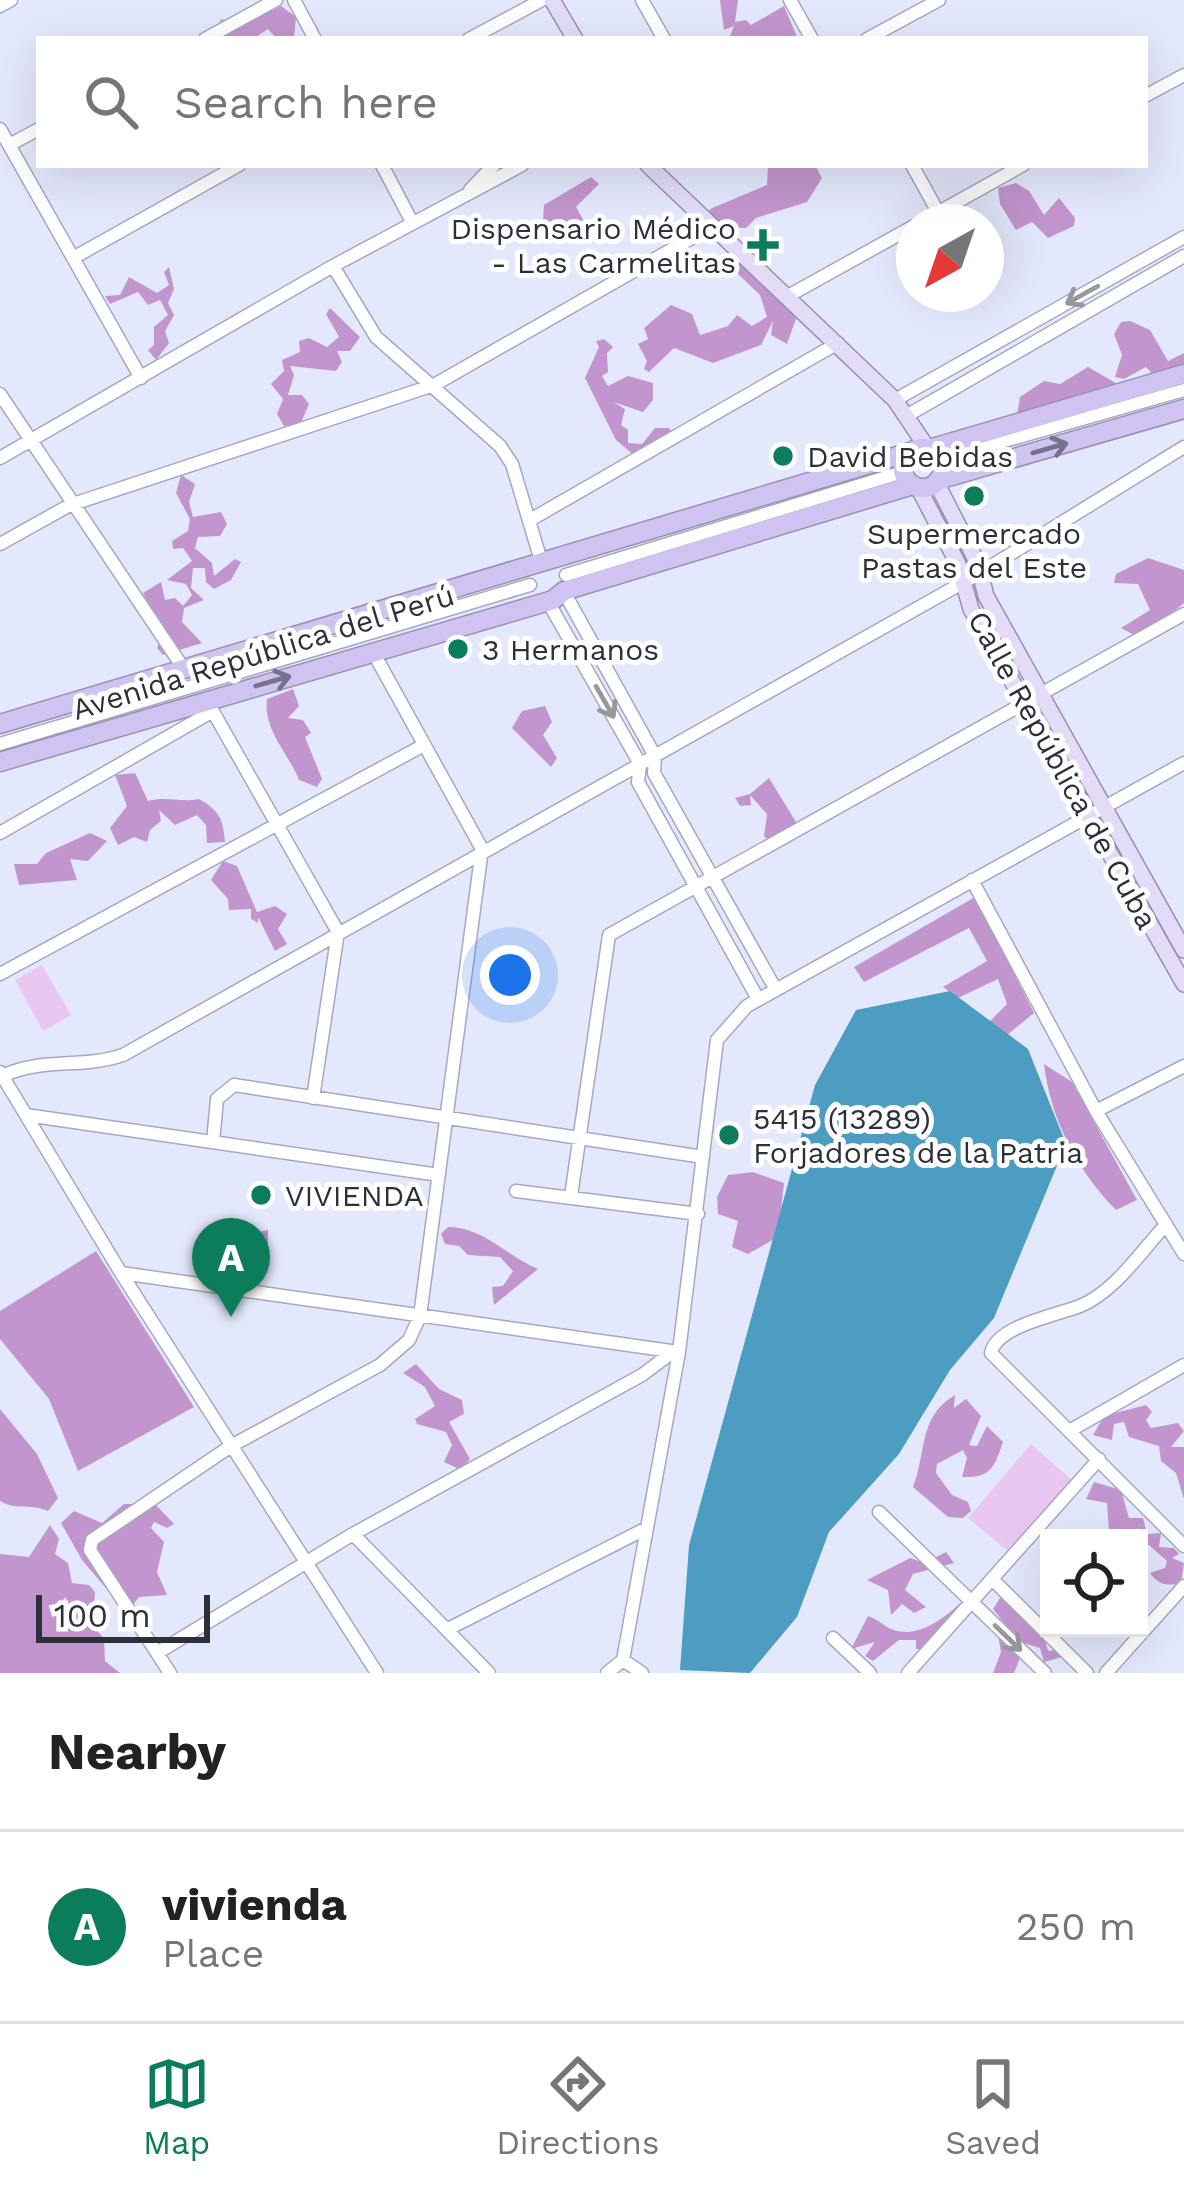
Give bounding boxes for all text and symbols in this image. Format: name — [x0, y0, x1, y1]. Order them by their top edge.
search box — [36, 36, 1148, 168]
icon: search — [78, 69, 144, 135]
text: Search here — [174, 76, 438, 129]
north arrow — [896, 204, 1004, 312]
place label: Dispensario Médico - Las Carmelitas — [451, 211, 736, 280]
marker: Dispensario Médico - Las Carmelitas — [747, 229, 779, 261]
one-way arrow — [1065, 283, 1100, 307]
one-way arrow — [1030, 436, 1068, 458]
place label: David Bebidas — [807, 439, 1013, 474]
marker: David Bebidas — [770, 443, 796, 469]
marker: Supermercado Pastas del Este — [961, 483, 987, 509]
place label: Supermercado Pastas del Este — [861, 516, 1087, 585]
street label: Avenida República del Perú — [68, 577, 458, 727]
street label: Calle República de Cuba — [961, 605, 1165, 935]
place label: 3 Hermanos — [482, 632, 659, 667]
marker: 3 Hermanos — [445, 636, 471, 662]
one-way arrow — [254, 669, 292, 691]
one-way arrow — [593, 684, 617, 719]
your location — [480, 945, 540, 1005]
place label: 5415 (13289) Forjadores de la Patria — [753, 1101, 1083, 1170]
marker: 5415 (13289) Forjadores de la Patria — [716, 1122, 742, 1148]
place label: VIVIENDA — [285, 1178, 424, 1213]
marker: VIVIENDA — [248, 1182, 274, 1208]
pin: A — [192, 1218, 270, 1317]
map controls — [1040, 1529, 1148, 1637]
button: locate — [1040, 1529, 1148, 1637]
scale bar — [36, 1589, 210, 1642]
text: 100 m — [54, 1596, 151, 1635]
one-way arrow — [993, 1623, 1022, 1651]
text: Nearby — [48, 1722, 226, 1781]
text: vivienda — [162, 1878, 347, 1931]
text: A — [74, 1904, 100, 1949]
text: 250 m — [1016, 1904, 1136, 1949]
text: Place — [162, 1931, 264, 1976]
tab: Map — [143, 2051, 210, 2162]
tab: Directions — [496, 2051, 659, 2162]
tab: Saved — [945, 2051, 1041, 2162]

